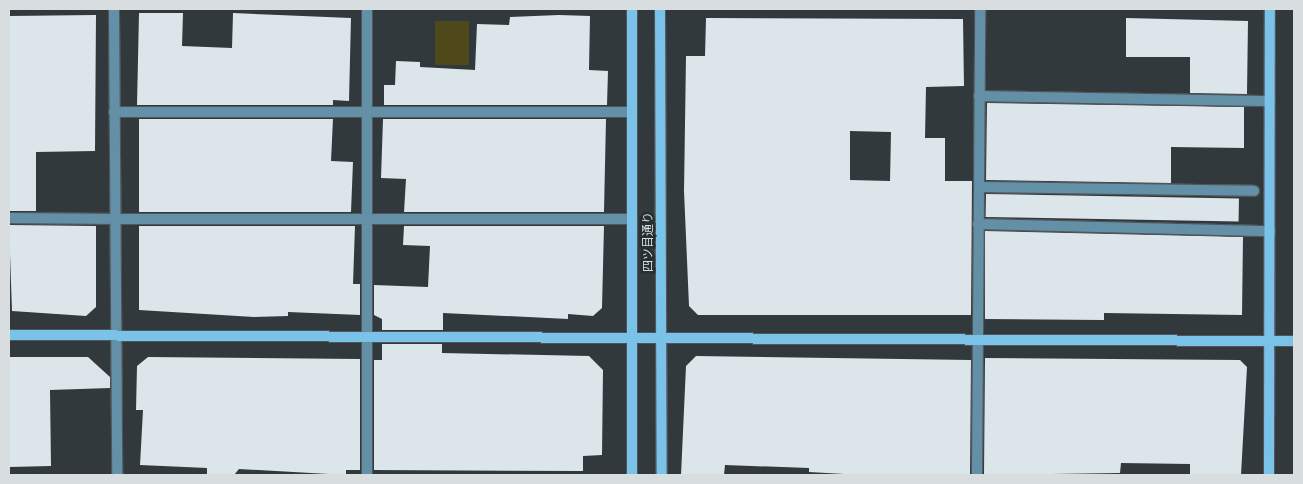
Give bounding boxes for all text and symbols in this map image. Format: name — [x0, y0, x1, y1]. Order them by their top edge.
street label: 四ツ目通り — [642, 212, 656, 272]

